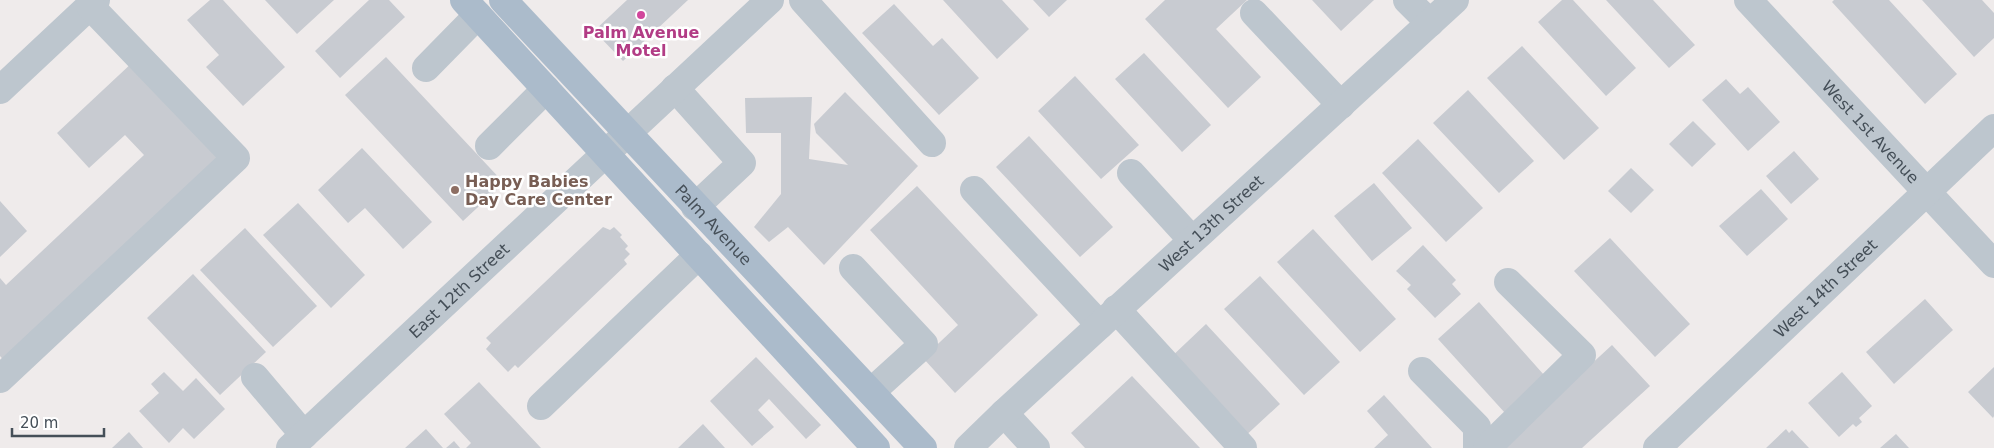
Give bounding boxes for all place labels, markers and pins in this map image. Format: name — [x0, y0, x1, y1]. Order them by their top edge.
marker: Palm Avenue Motel — [635, 9, 647, 21]
place label: Palm Avenue Motel — [583, 23, 699, 60]
place label: Happy Babies Day Care Center — [465, 172, 612, 209]
marker: Happy Babies Day Care Center — [449, 184, 461, 196]

